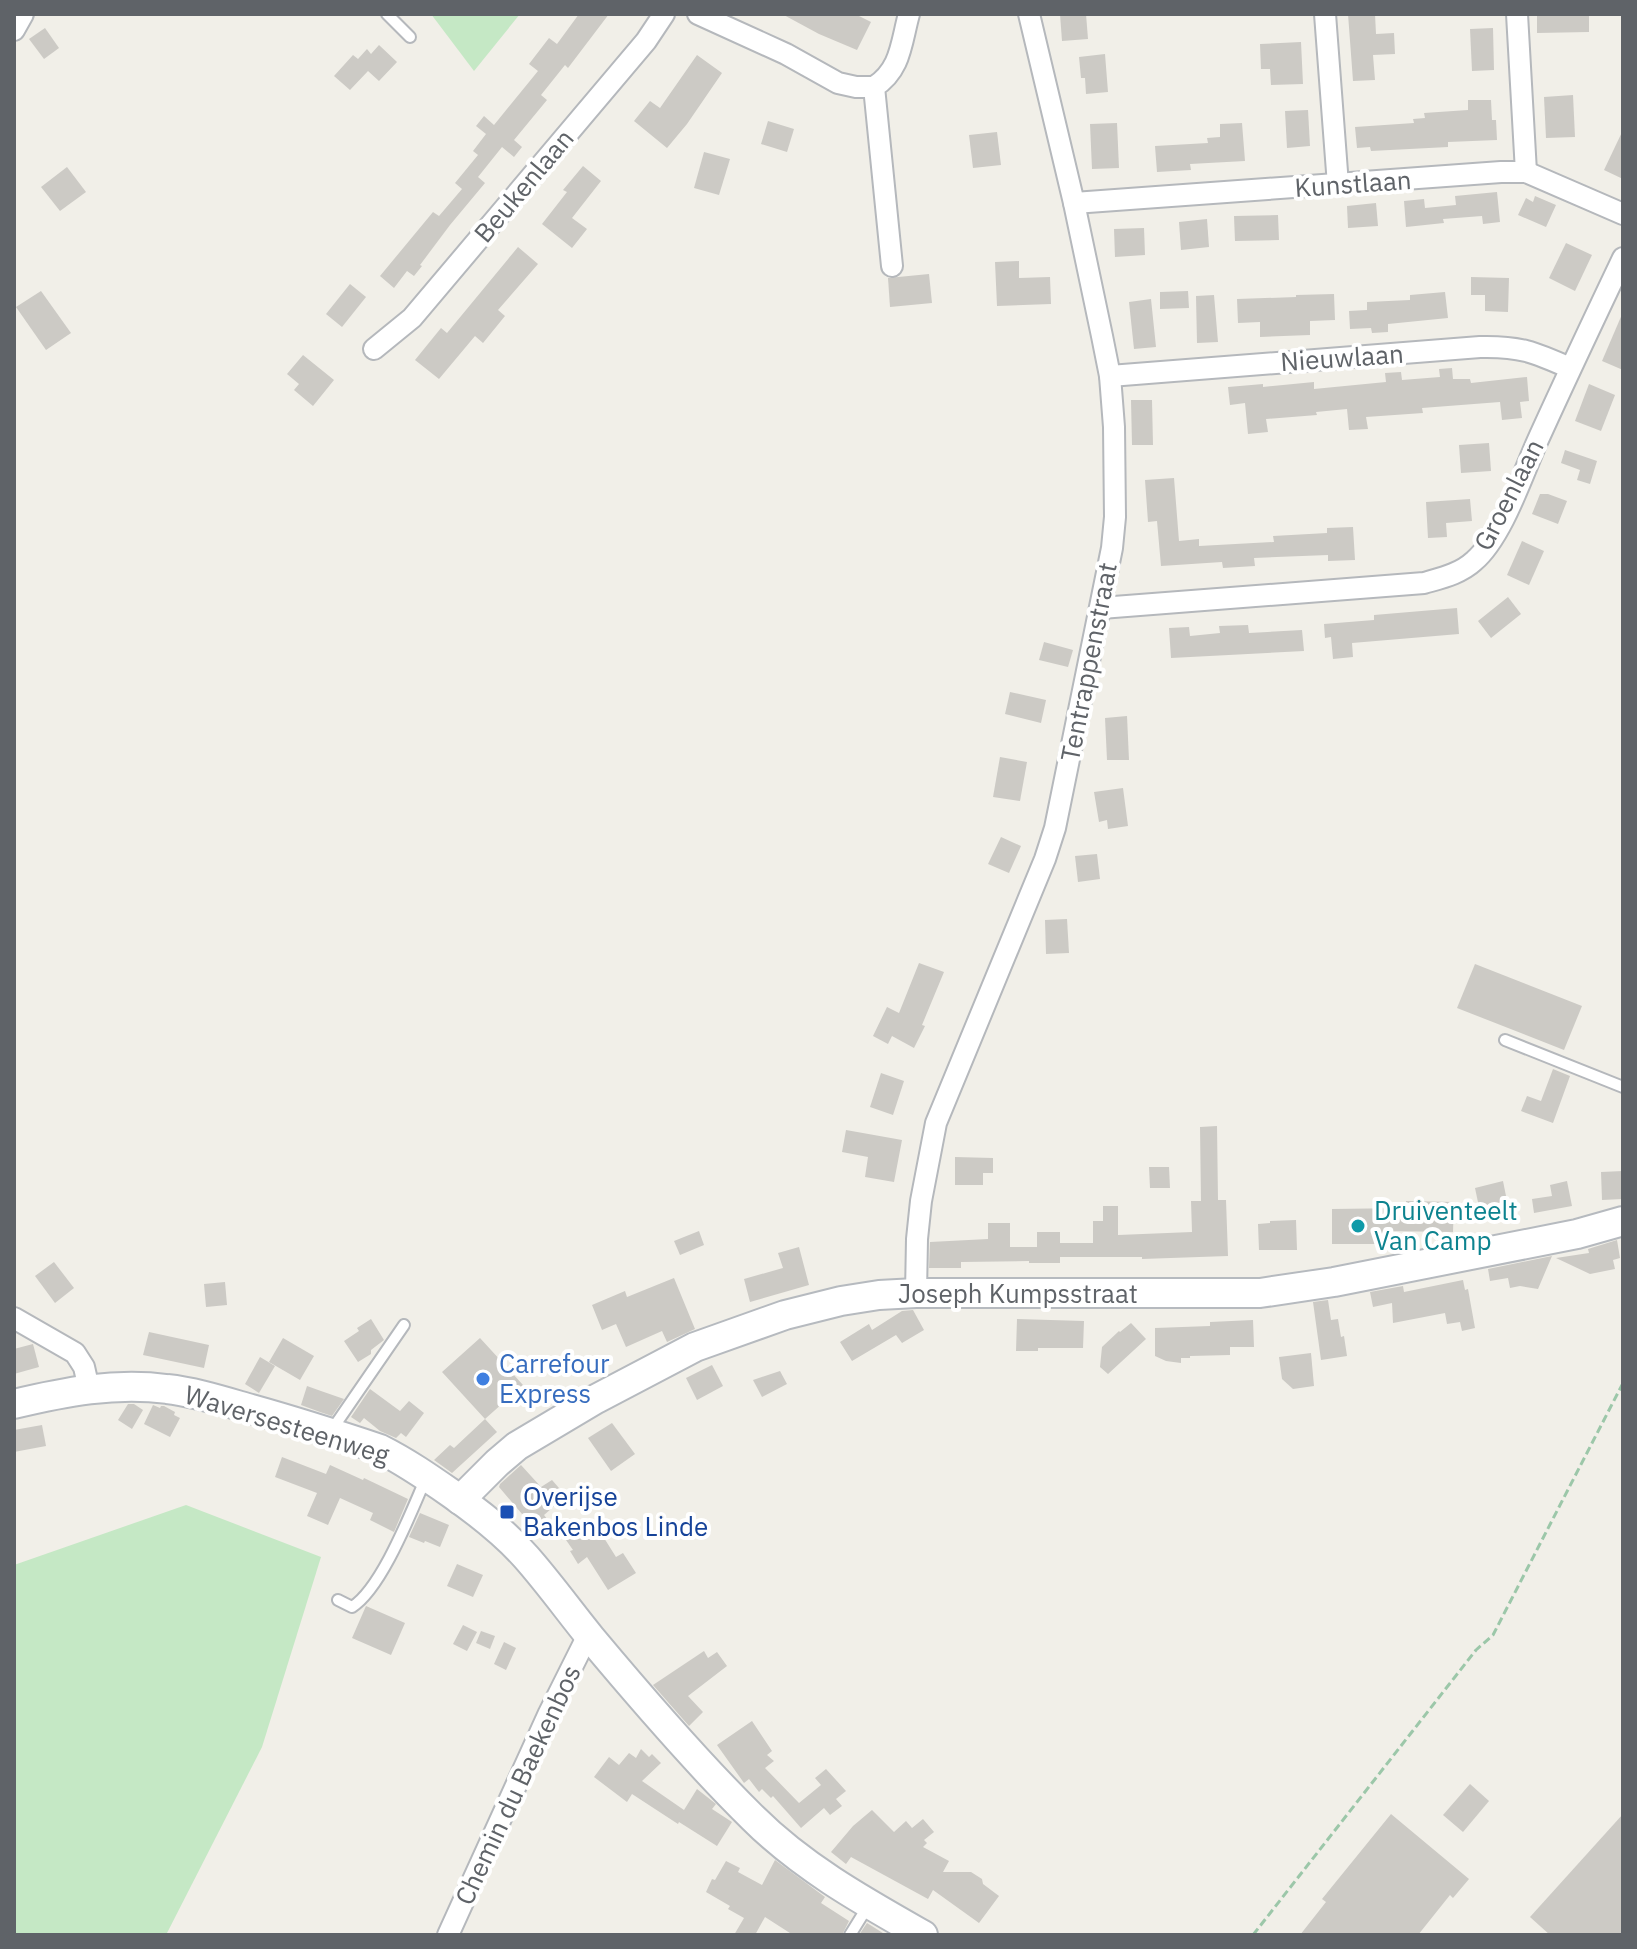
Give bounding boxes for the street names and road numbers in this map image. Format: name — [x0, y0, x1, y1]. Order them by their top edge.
street label: Beukenlaan — [466, 122, 581, 249]
street label: Kunstlaan — [1293, 162, 1412, 204]
street label: Nieuwlaan — [1279, 336, 1405, 378]
street label: Groenlaan — [1466, 433, 1551, 556]
street label: Tentrappenstraat — [1052, 560, 1124, 764]
street label: Joseph Kumpsstraat — [898, 1276, 1138, 1310]
street label: Waversesteenweg — [181, 1377, 394, 1471]
street label: Chemin du Baekenbos — [447, 1659, 588, 1910]

